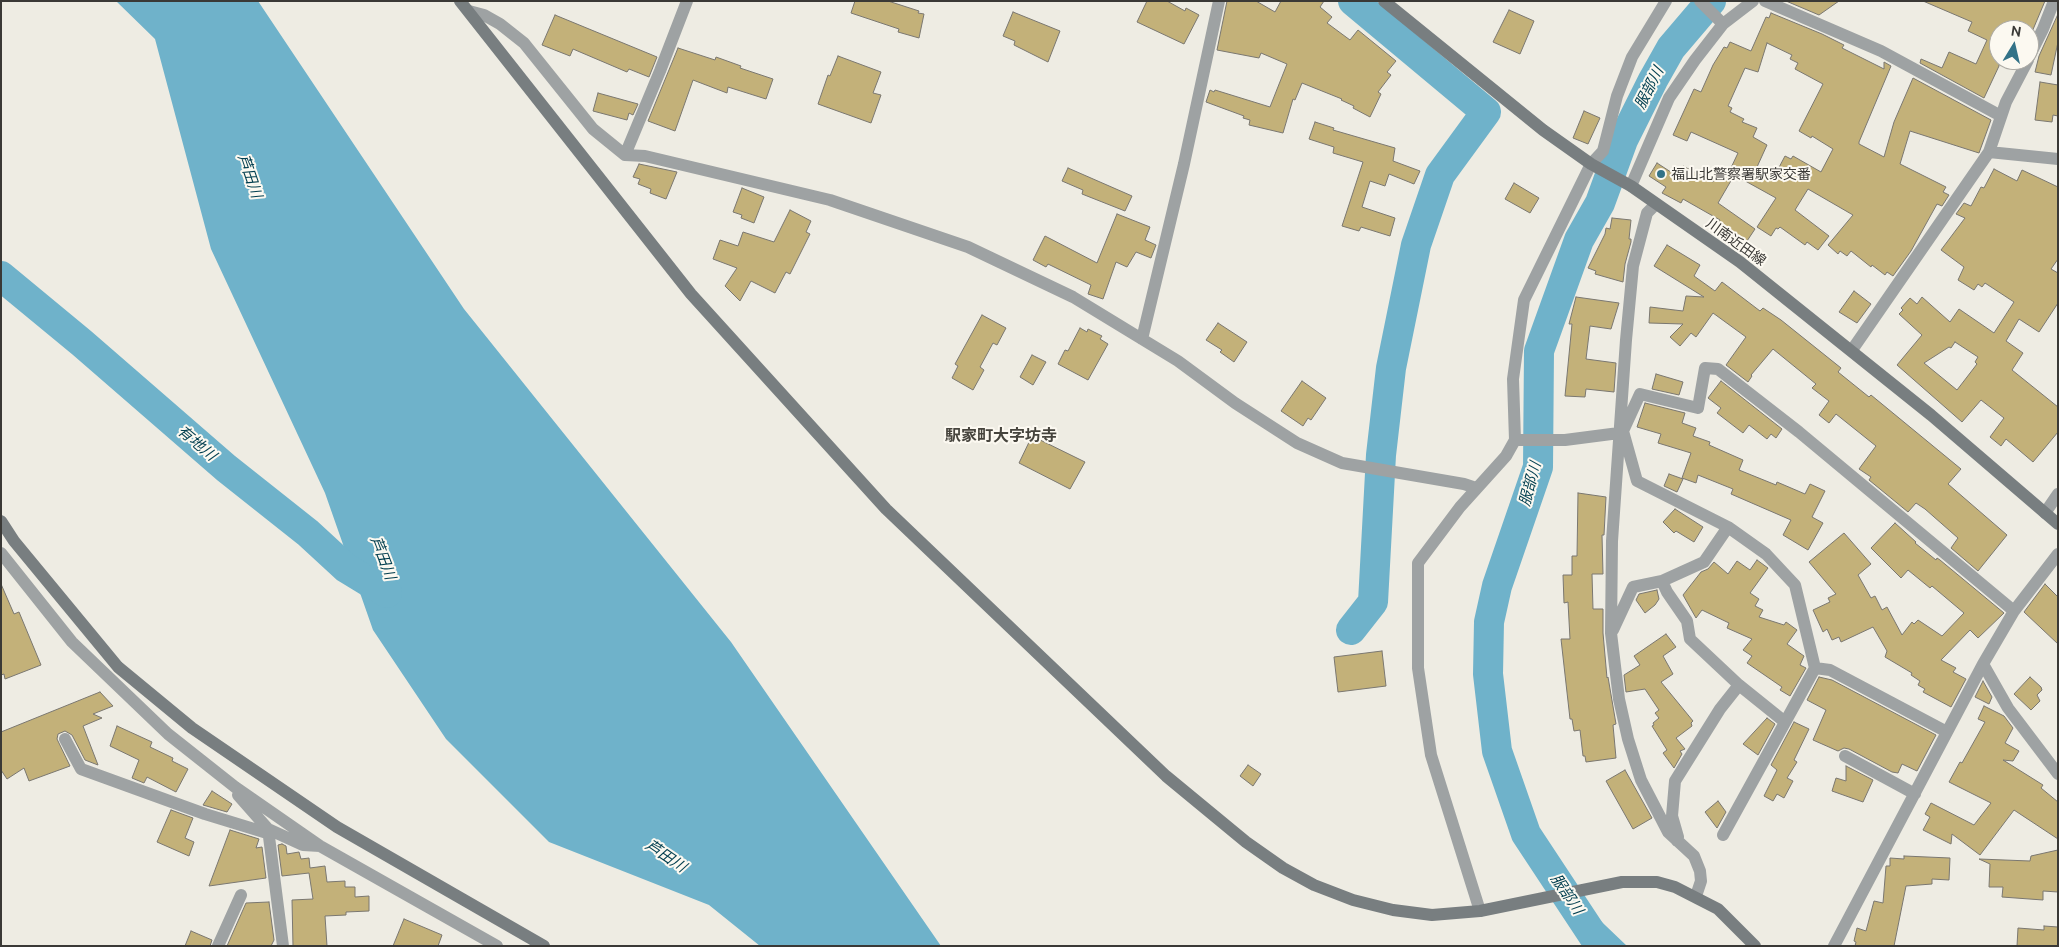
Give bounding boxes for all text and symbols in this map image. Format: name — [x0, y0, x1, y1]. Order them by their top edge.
north arrow — [1989, 20, 2039, 70]
text: N — [2010, 22, 2023, 40]
water label: 服部川 — [1631, 64, 1667, 112]
water label: 芦田川 — [234, 152, 266, 200]
place label: 福山北警察署駅家交番 — [1671, 166, 1811, 182]
marker: 福山北警察署駅家交番 — [1655, 168, 1667, 180]
street label: 川南近田線 — [1703, 215, 1769, 269]
water label: 有地川 — [174, 422, 220, 464]
district label: 駅家町大字坊寺 — [945, 426, 1057, 446]
water label: 服部川 — [1515, 460, 1545, 508]
water label: 芦田川 — [367, 534, 399, 582]
water label: 芦田川 — [642, 836, 690, 876]
water label: 服部川 — [1547, 870, 1587, 918]

